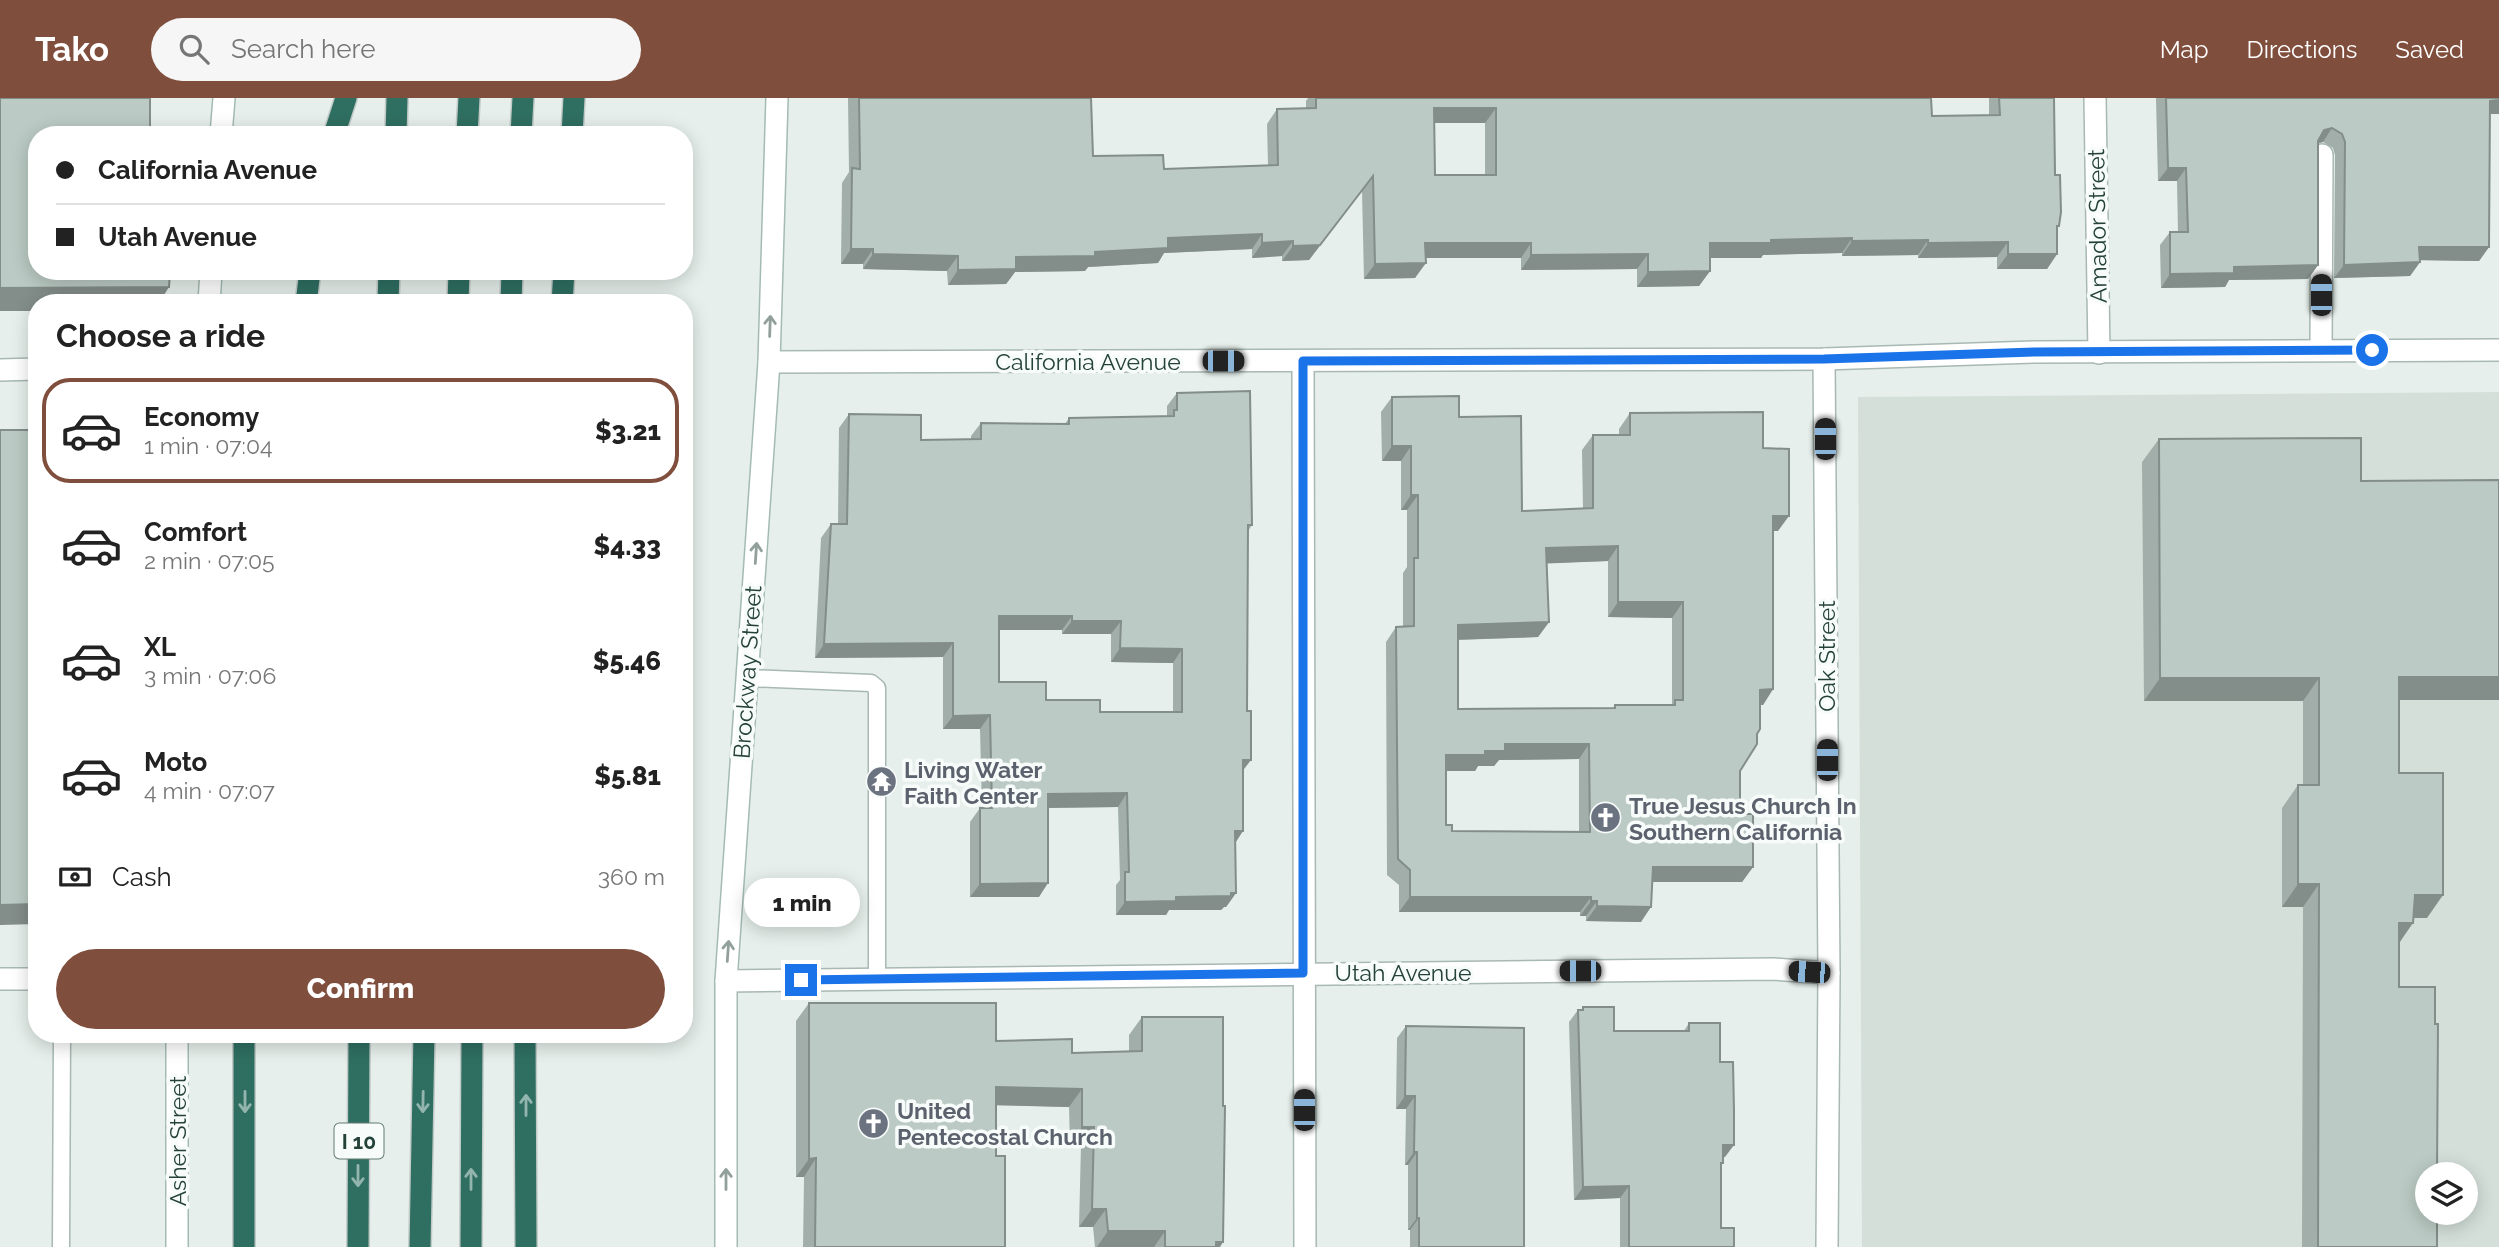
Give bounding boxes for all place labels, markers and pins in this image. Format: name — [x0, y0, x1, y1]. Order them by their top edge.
place label: Living Water Faith Center — [904, 756, 1042, 809]
temple icon: Living Water Faith Center — [864, 765, 898, 799]
place label: True Jesus Church In Southern California — [1629, 792, 1857, 845]
church icon: True Jesus Church In Southern California — [1589, 801, 1623, 835]
place label: United Pentecostal Church — [897, 1097, 1113, 1150]
church icon: United Pentecostal Church — [857, 1106, 891, 1140]

